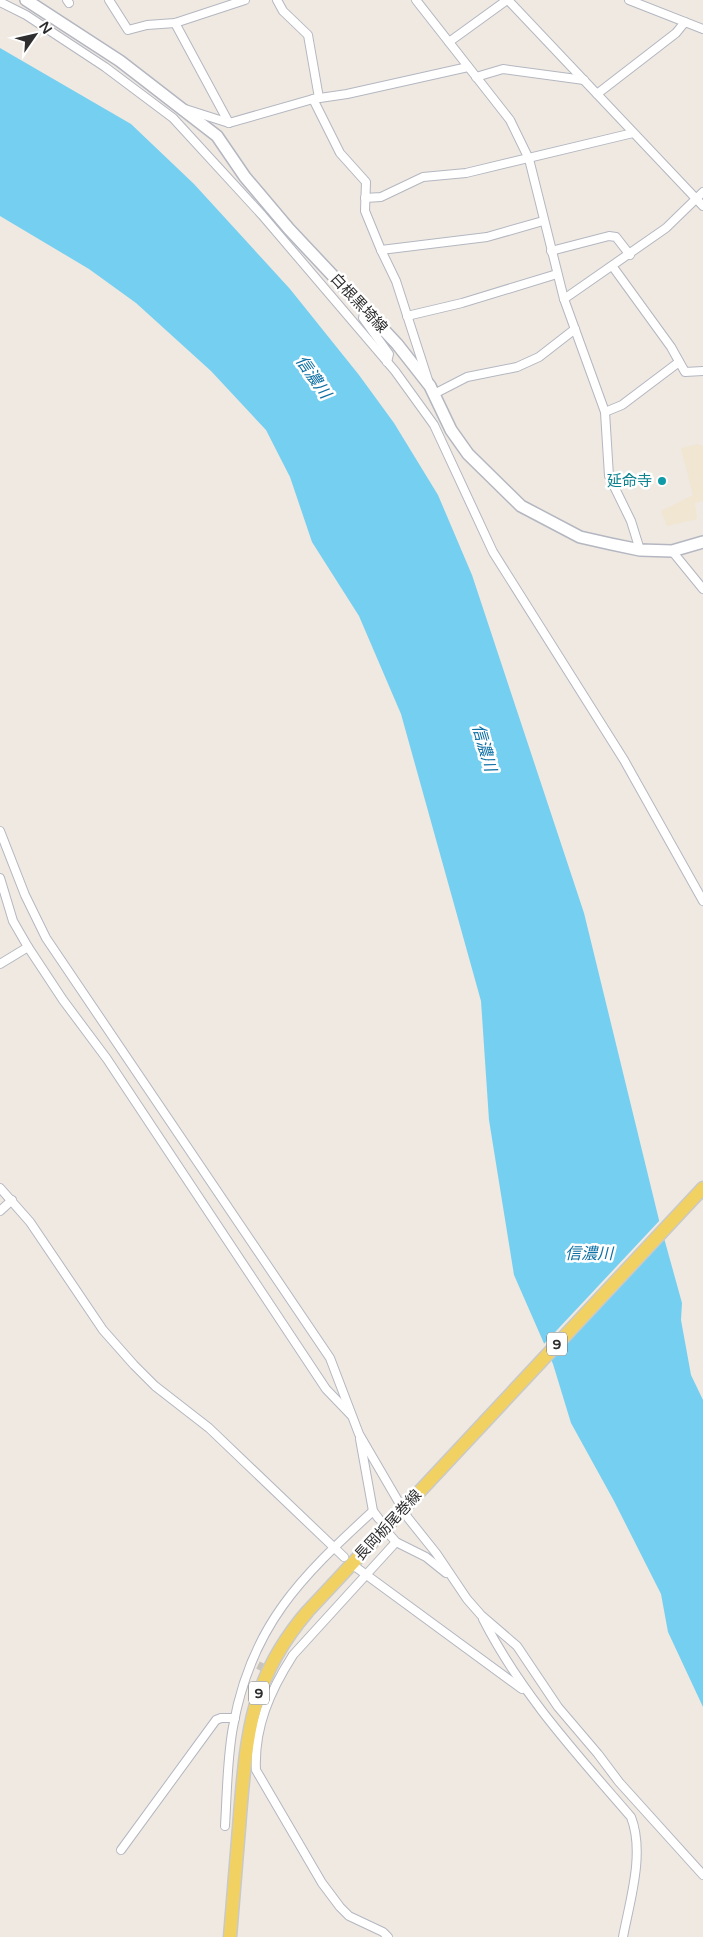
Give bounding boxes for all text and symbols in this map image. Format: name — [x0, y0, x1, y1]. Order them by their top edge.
north arrow — [10, 10, 60, 60]
text: N — [35, 19, 56, 37]
street label: 白根黒埼線 — [327, 269, 391, 337]
water label: 信濃川 — [291, 352, 336, 404]
place label: 延命寺 — [607, 472, 652, 490]
marker: 延命寺 — [656, 475, 668, 487]
water label: 信濃川 — [468, 722, 501, 776]
water label: 信濃川 — [565, 1244, 615, 1264]
road number: 9 — [547, 1332, 567, 1356]
street label: 長岡栃尾巻線 — [351, 1486, 425, 1564]
road number: 9 — [249, 1682, 269, 1705]

